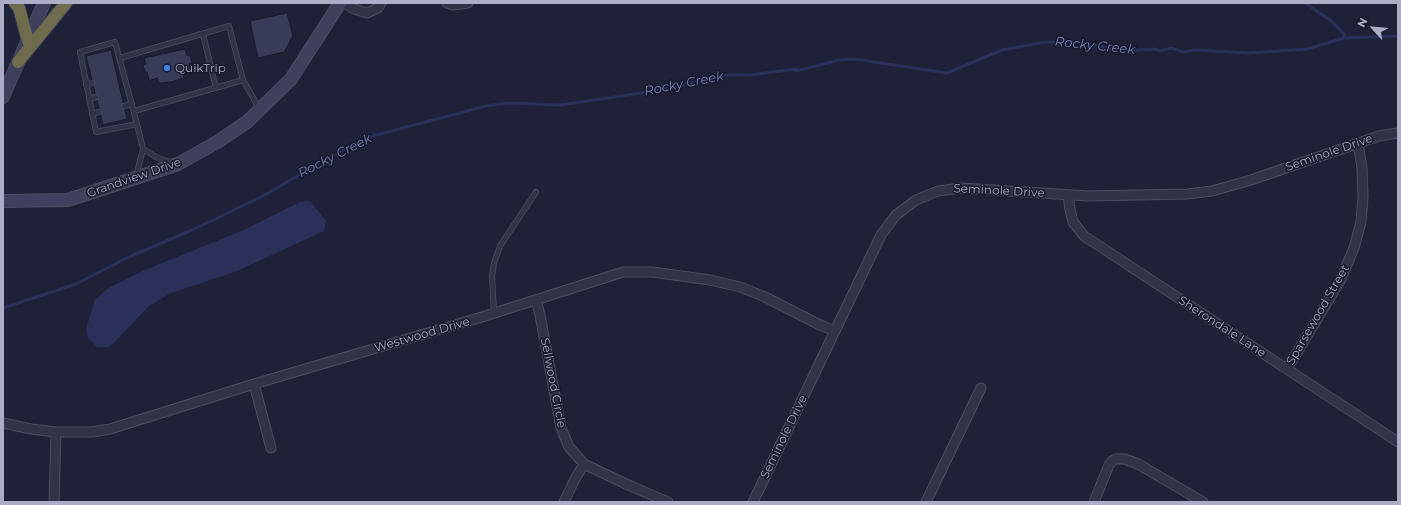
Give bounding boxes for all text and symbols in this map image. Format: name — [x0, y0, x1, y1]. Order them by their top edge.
north arrow — [1353, 8, 1393, 48]
text: N — [1354, 15, 1371, 30]
water label: Rocky Creek — [1054, 34, 1136, 58]
place label: QuikTrip — [175, 61, 226, 75]
marker: QuikTrip — [162, 63, 172, 73]
water label: Rocky Creek — [643, 69, 725, 99]
water label: Rocky Creek — [296, 131, 374, 181]
street label: Seminole Drive — [1284, 131, 1374, 175]
street label: Grandview Drive — [85, 155, 183, 201]
street label: Seminole Drive — [953, 181, 1045, 201]
street label: Sparsewood Street — [1283, 262, 1353, 368]
street label: Sherondale Lane — [1176, 293, 1268, 361]
street label: Westwood Drive — [373, 314, 471, 356]
street label: Sellwood Circle — [537, 337, 569, 429]
street label: Seminole Drive — [758, 393, 810, 481]

